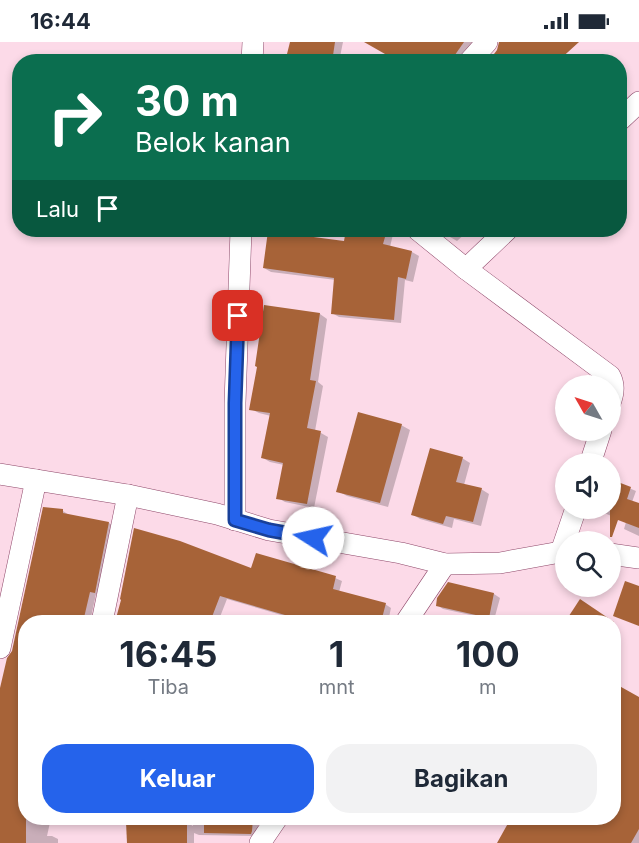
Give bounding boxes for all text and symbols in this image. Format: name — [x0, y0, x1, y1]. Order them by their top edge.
text: 16:44 — [30, 8, 91, 34]
text: 30 m — [135, 75, 239, 126]
icon: right — [36, 78, 114, 156]
text: Belok kanan — [135, 126, 291, 159]
icon: arrive — [91, 192, 124, 225]
text: Lalu — [36, 196, 79, 222]
pin — [212, 290, 263, 341]
icon: arrive — [221, 299, 254, 332]
north arrow — [555, 375, 621, 441]
map controls — [555, 375, 621, 597]
button: sound — [555, 453, 621, 519]
position arrow — [281, 506, 345, 570]
button: search — [555, 531, 621, 597]
text: 16:45 — [119, 632, 217, 676]
text: 1 — [329, 632, 344, 676]
text: 100 — [456, 632, 520, 676]
text: Tiba — [148, 675, 189, 699]
text: mnt — [319, 675, 355, 699]
text: m — [479, 675, 497, 699]
button: Keluar — [42, 744, 314, 813]
button: Bagikan — [326, 744, 597, 813]

